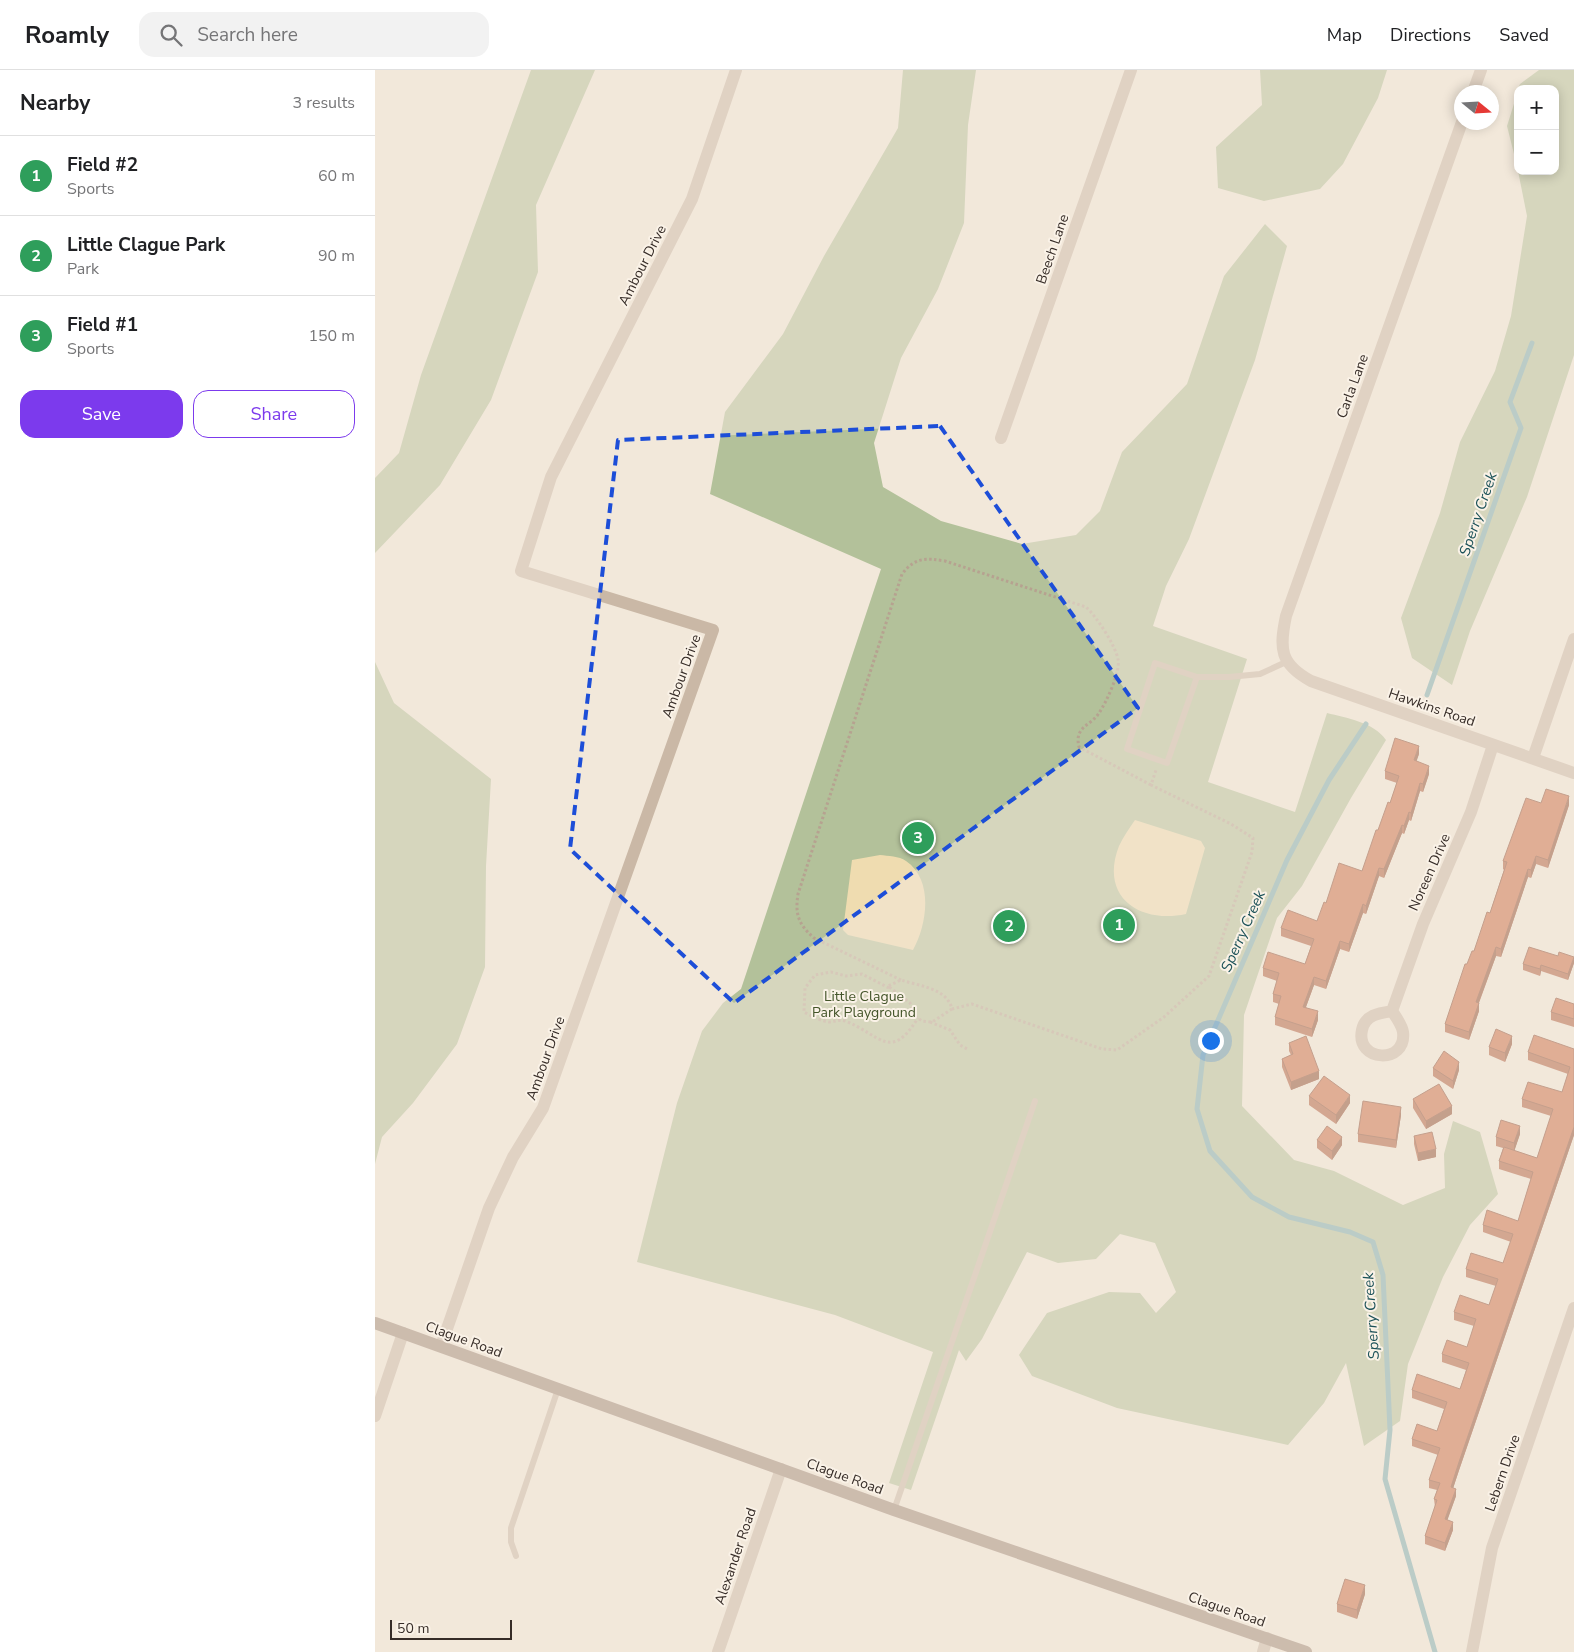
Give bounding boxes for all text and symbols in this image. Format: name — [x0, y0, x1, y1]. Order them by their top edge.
search box — [139, 12, 489, 57]
text: Roamly — [25, 19, 109, 51]
icon: search — [157, 21, 185, 49]
text: Search here — [197, 22, 298, 48]
text: Map — [1327, 23, 1362, 47]
text: Directions — [1390, 23, 1471, 47]
text: Saved — [1499, 23, 1549, 47]
north arrow — [1454, 85, 1499, 130]
map controls — [1514, 85, 1559, 175]
button: + — [1514, 85, 1559, 130]
text: Nearby — [20, 89, 90, 117]
text: 3 results — [293, 92, 355, 114]
button: − — [1514, 130, 1559, 175]
text: Field #2 — [67, 152, 138, 178]
text: 1 — [31, 165, 41, 187]
text: 60 m — [318, 165, 355, 187]
text: Sports — [67, 178, 115, 200]
street label: Beech Lane — [1032, 212, 1073, 287]
street label: Ambour Drive — [614, 222, 671, 309]
text: Little Clague Park — [67, 232, 225, 258]
text: 2 — [31, 245, 41, 267]
text: 90 m — [318, 245, 355, 267]
text: Park — [67, 258, 99, 280]
text: Field #1 — [67, 312, 138, 338]
text: 3 — [31, 325, 41, 347]
text: 150 m — [308, 325, 355, 347]
text: Sports — [67, 338, 115, 360]
street label: Carla Lane — [1332, 351, 1373, 421]
button: Save — [20, 390, 183, 438]
button: Share — [193, 390, 355, 438]
water label: Sperry Creek — [1454, 469, 1502, 559]
street label: Ambour Drive — [658, 632, 705, 721]
street label: Hawkins Road — [1386, 684, 1478, 731]
pin: 3 — [902, 819, 934, 857]
street label: Noreen Drive — [1404, 831, 1455, 914]
water label: Sperry Creek — [1216, 886, 1270, 975]
pin: 1 — [1103, 906, 1135, 944]
pin: 2 — [993, 907, 1025, 945]
park label: Little Clague Park Playground — [812, 987, 916, 1022]
street label: Ambour Drive — [522, 1014, 569, 1103]
your location — [1198, 1028, 1224, 1054]
water label: Sperry Creek — [1358, 1271, 1384, 1360]
street label: Clague Road — [423, 1317, 505, 1362]
street label: Lebern Drive — [1480, 1432, 1525, 1514]
street label: Clague Road — [804, 1454, 886, 1499]
street label: Alexander Road — [710, 1505, 761, 1607]
street label: Clague Road — [1186, 1587, 1268, 1632]
scale bar — [390, 1617, 513, 1640]
text: 50 m — [397, 1619, 429, 1638]

